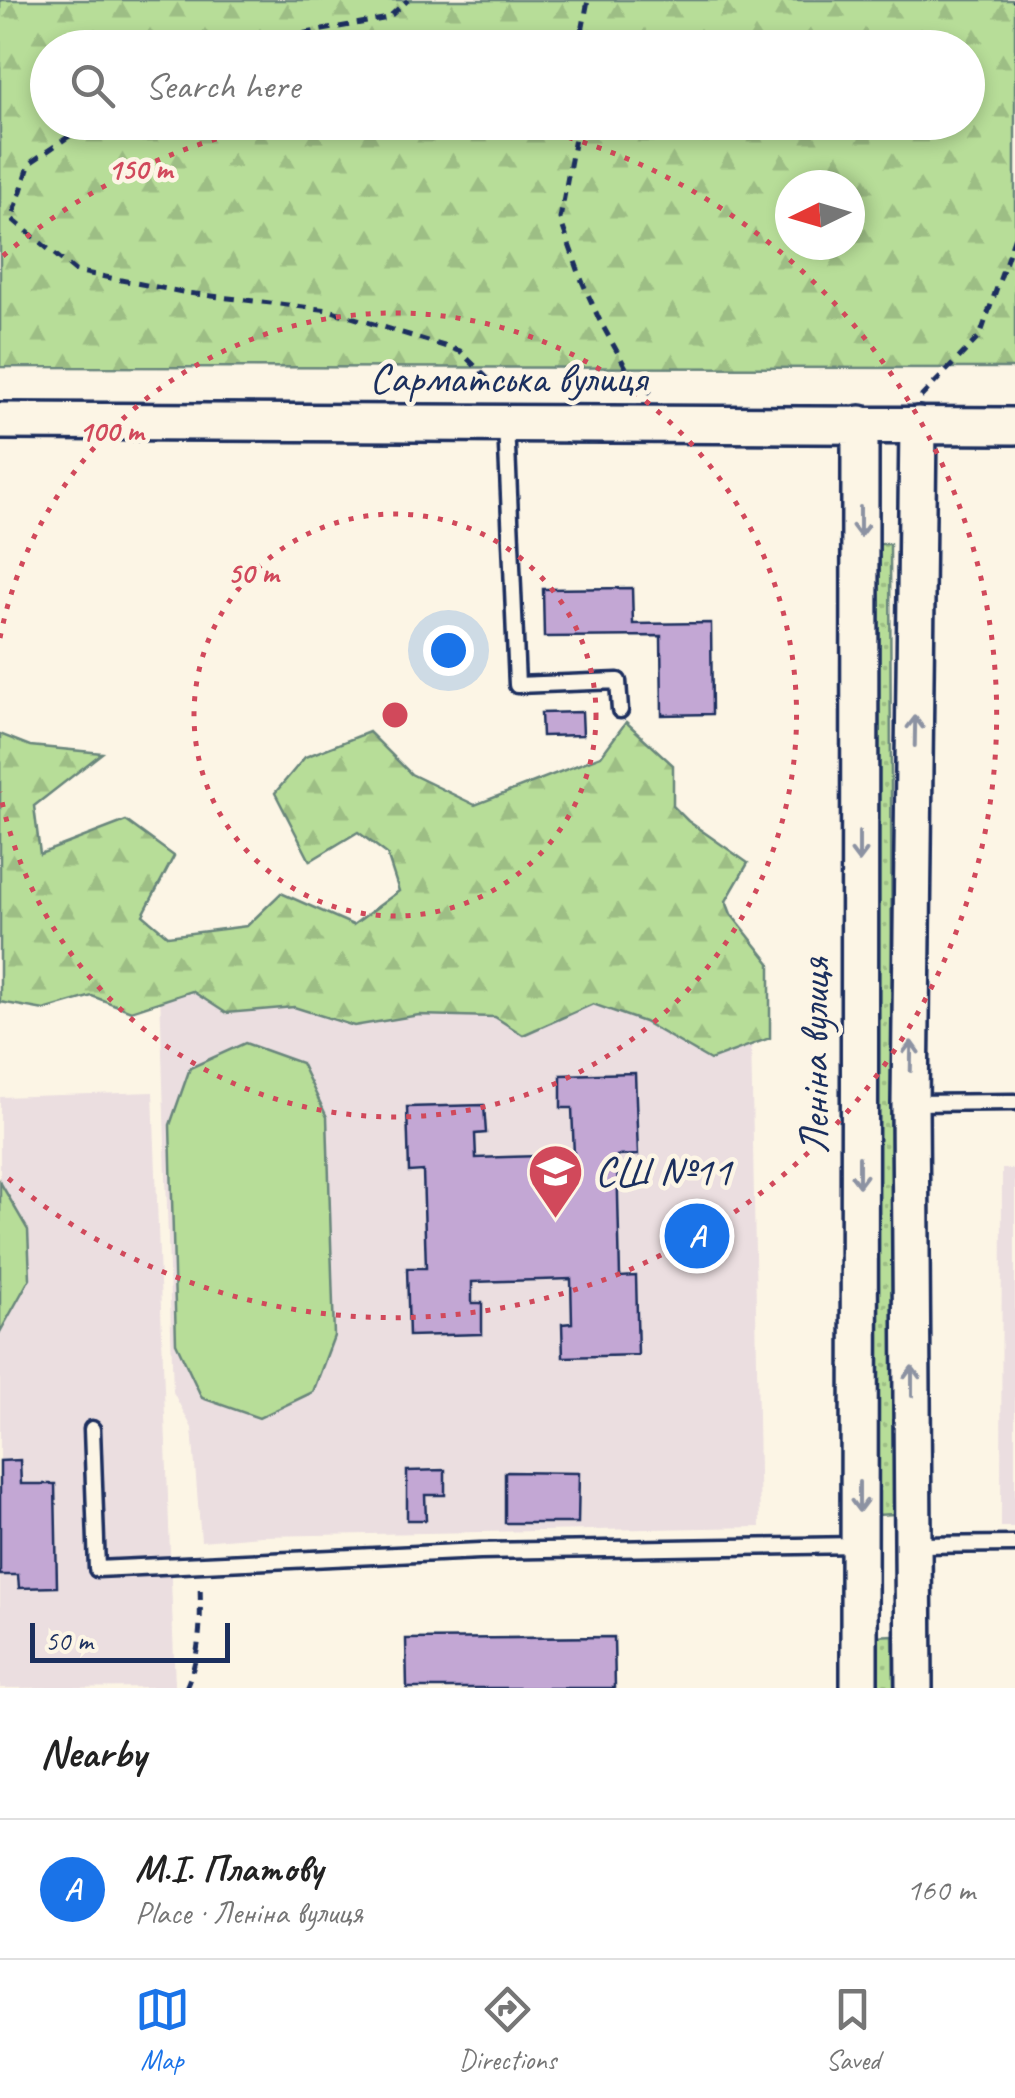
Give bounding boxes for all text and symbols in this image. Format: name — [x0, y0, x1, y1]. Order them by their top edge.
search box — [30, 30, 985, 140]
icon: search — [65, 58, 120, 113]
text: Search here — [145, 62, 300, 109]
text: 150 m — [108, 150, 175, 188]
north arrow — [775, 170, 865, 260]
street label: Сарматська вулиця — [369, 352, 649, 405]
text: 100 m — [79, 412, 146, 450]
one-way arrow — [850, 504, 870, 537]
text: 50 m — [228, 554, 281, 592]
your location — [423, 625, 474, 676]
centre of rings — [377, 697, 413, 733]
one-way arrow — [906, 715, 924, 748]
one-way arrow — [850, 830, 868, 862]
street label: Леніна вулиця — [788, 956, 841, 1154]
one-way arrow — [902, 1040, 920, 1072]
school or university icon: СШ №11 — [526, 1141, 586, 1220]
place label: СШ №11 — [595, 1145, 734, 1198]
one-way arrow — [850, 1154, 868, 1187]
pin: A — [664, 1198, 730, 1274]
one-way arrow — [902, 1365, 922, 1398]
one-way arrow — [850, 1480, 868, 1512]
scale bar — [30, 1618, 230, 1662]
text: 50 m — [45, 1623, 93, 1658]
text: Nearby — [40, 1727, 146, 1780]
text: М.І. Платову — [135, 1845, 323, 1892]
text: A — [64, 1869, 81, 1910]
text: 160 m — [906, 1869, 975, 1910]
text: Place · Леніна вулиця — [135, 1892, 363, 1933]
tab: Map — [135, 1982, 190, 2077]
tab: Directions — [459, 1982, 556, 2077]
tab: Saved — [825, 1982, 880, 2077]

